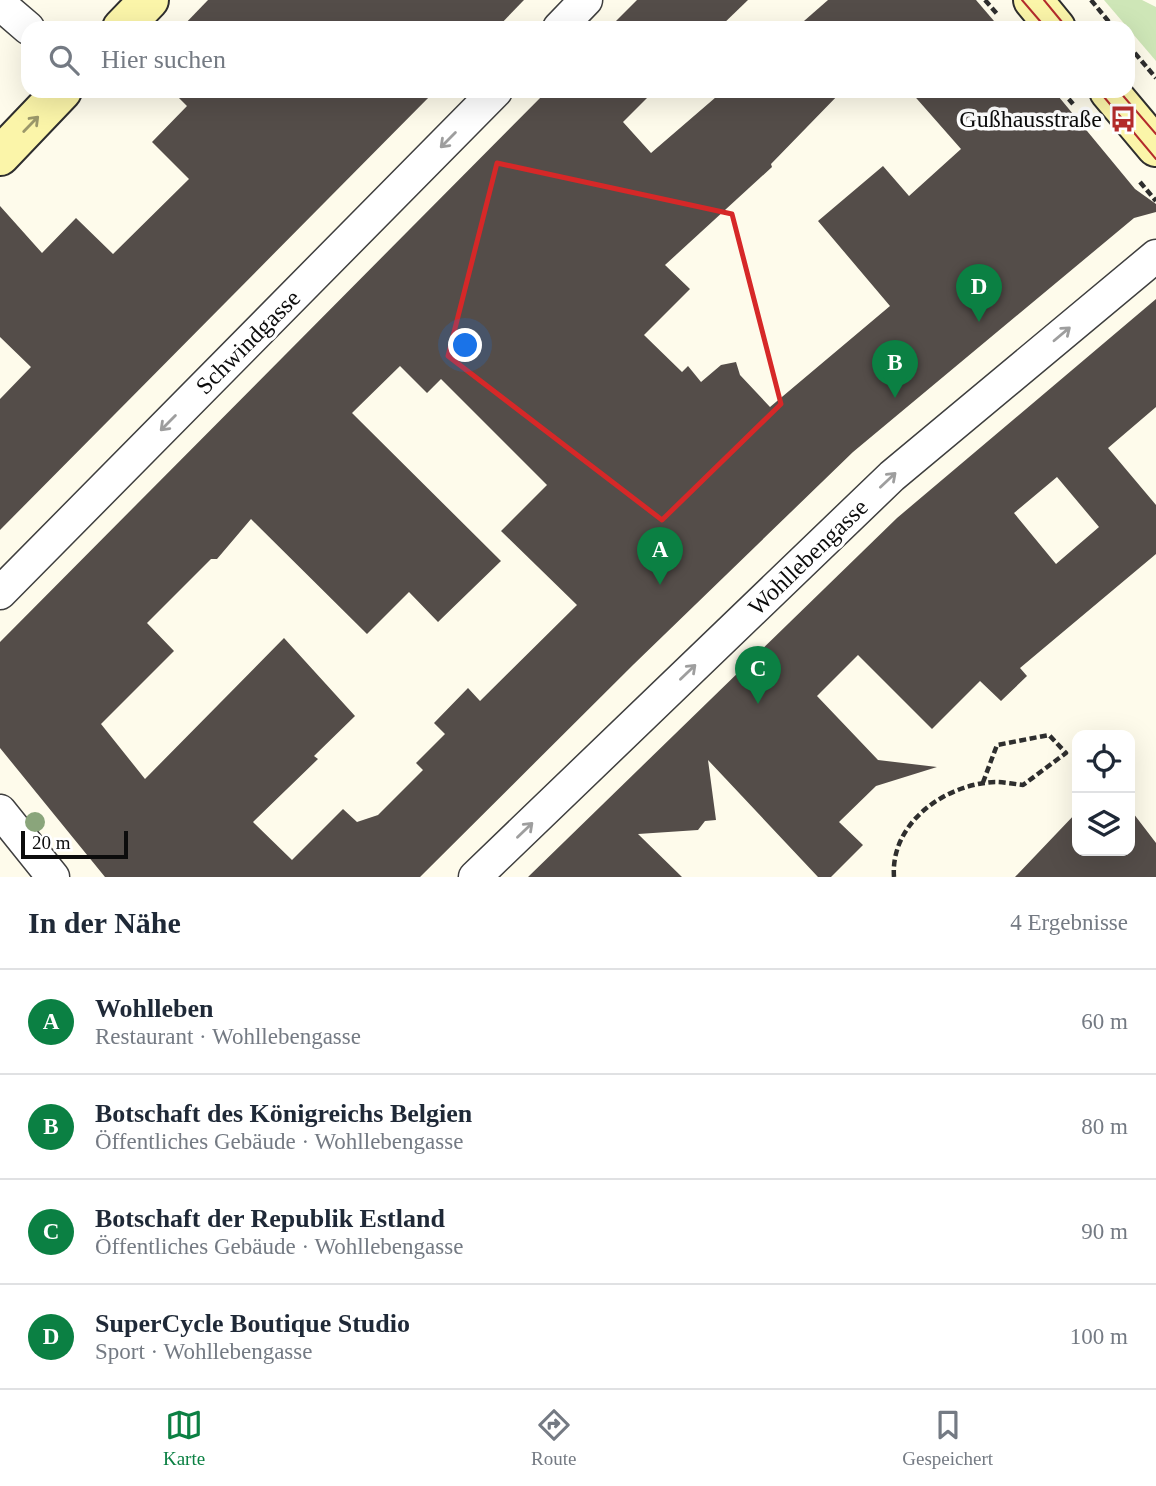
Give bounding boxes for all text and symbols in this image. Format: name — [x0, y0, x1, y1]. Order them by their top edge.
search box — [21, 21, 1135, 98]
icon: search — [45, 41, 83, 79]
text: Hier suchen — [101, 45, 226, 74]
bus stop icon: Gußhausstraße — [1108, 104, 1138, 134]
place label: Gußhausstraße — [959, 106, 1102, 132]
one-way arrow — [22, 115, 39, 133]
one-way arrow — [440, 131, 457, 148]
pin: D — [956, 264, 1002, 322]
street label: Schwindgasse — [191, 285, 305, 399]
one-way arrow — [1053, 326, 1071, 342]
your location — [448, 328, 482, 362]
pin: B — [872, 340, 918, 398]
one-way arrow — [159, 414, 176, 431]
one-way arrow — [879, 472, 896, 489]
street label: Wohllebengasse — [743, 494, 873, 620]
pin: A — [637, 527, 683, 585]
pin: C — [735, 646, 781, 704]
one-way arrow — [680, 663, 697, 680]
map controls — [1072, 730, 1135, 856]
button: locate — [1072, 730, 1135, 793]
button: layers — [1072, 793, 1135, 856]
one-way arrow — [516, 821, 533, 838]
scale bar — [21, 828, 128, 860]
text: 20 m — [32, 832, 71, 853]
text: In der Nähe — [28, 906, 181, 939]
text: 4 Ergebnisse — [1010, 910, 1128, 935]
text: Wohlleben — [95, 994, 213, 1023]
text: A — [43, 1009, 59, 1034]
text: 60 m — [1081, 1009, 1128, 1034]
text: Restaurant · Wohllebengasse — [95, 1024, 361, 1049]
text: Botschaft des Königreichs Belgien — [95, 1099, 472, 1128]
text: B — [43, 1114, 59, 1139]
text: 80 m — [1081, 1114, 1128, 1139]
text: Öffentliches Gebäude · Wohllebengasse — [95, 1129, 463, 1154]
text: Botschaft der Republik Estland — [95, 1204, 445, 1233]
text: C — [43, 1219, 59, 1244]
text: 90 m — [1081, 1219, 1128, 1244]
text: Öffentliches Gebäude · Wohllebengasse — [95, 1234, 463, 1259]
text: SuperCycle Boutique Studio — [95, 1309, 410, 1338]
text: D — [43, 1324, 59, 1349]
text: 100 m — [1070, 1324, 1128, 1349]
text: Sport · Wohllebengasse — [95, 1339, 312, 1364]
tab: Karte — [163, 1406, 205, 1470]
tab: Route — [531, 1406, 576, 1470]
tab: Gespeichert — [902, 1406, 993, 1470]

